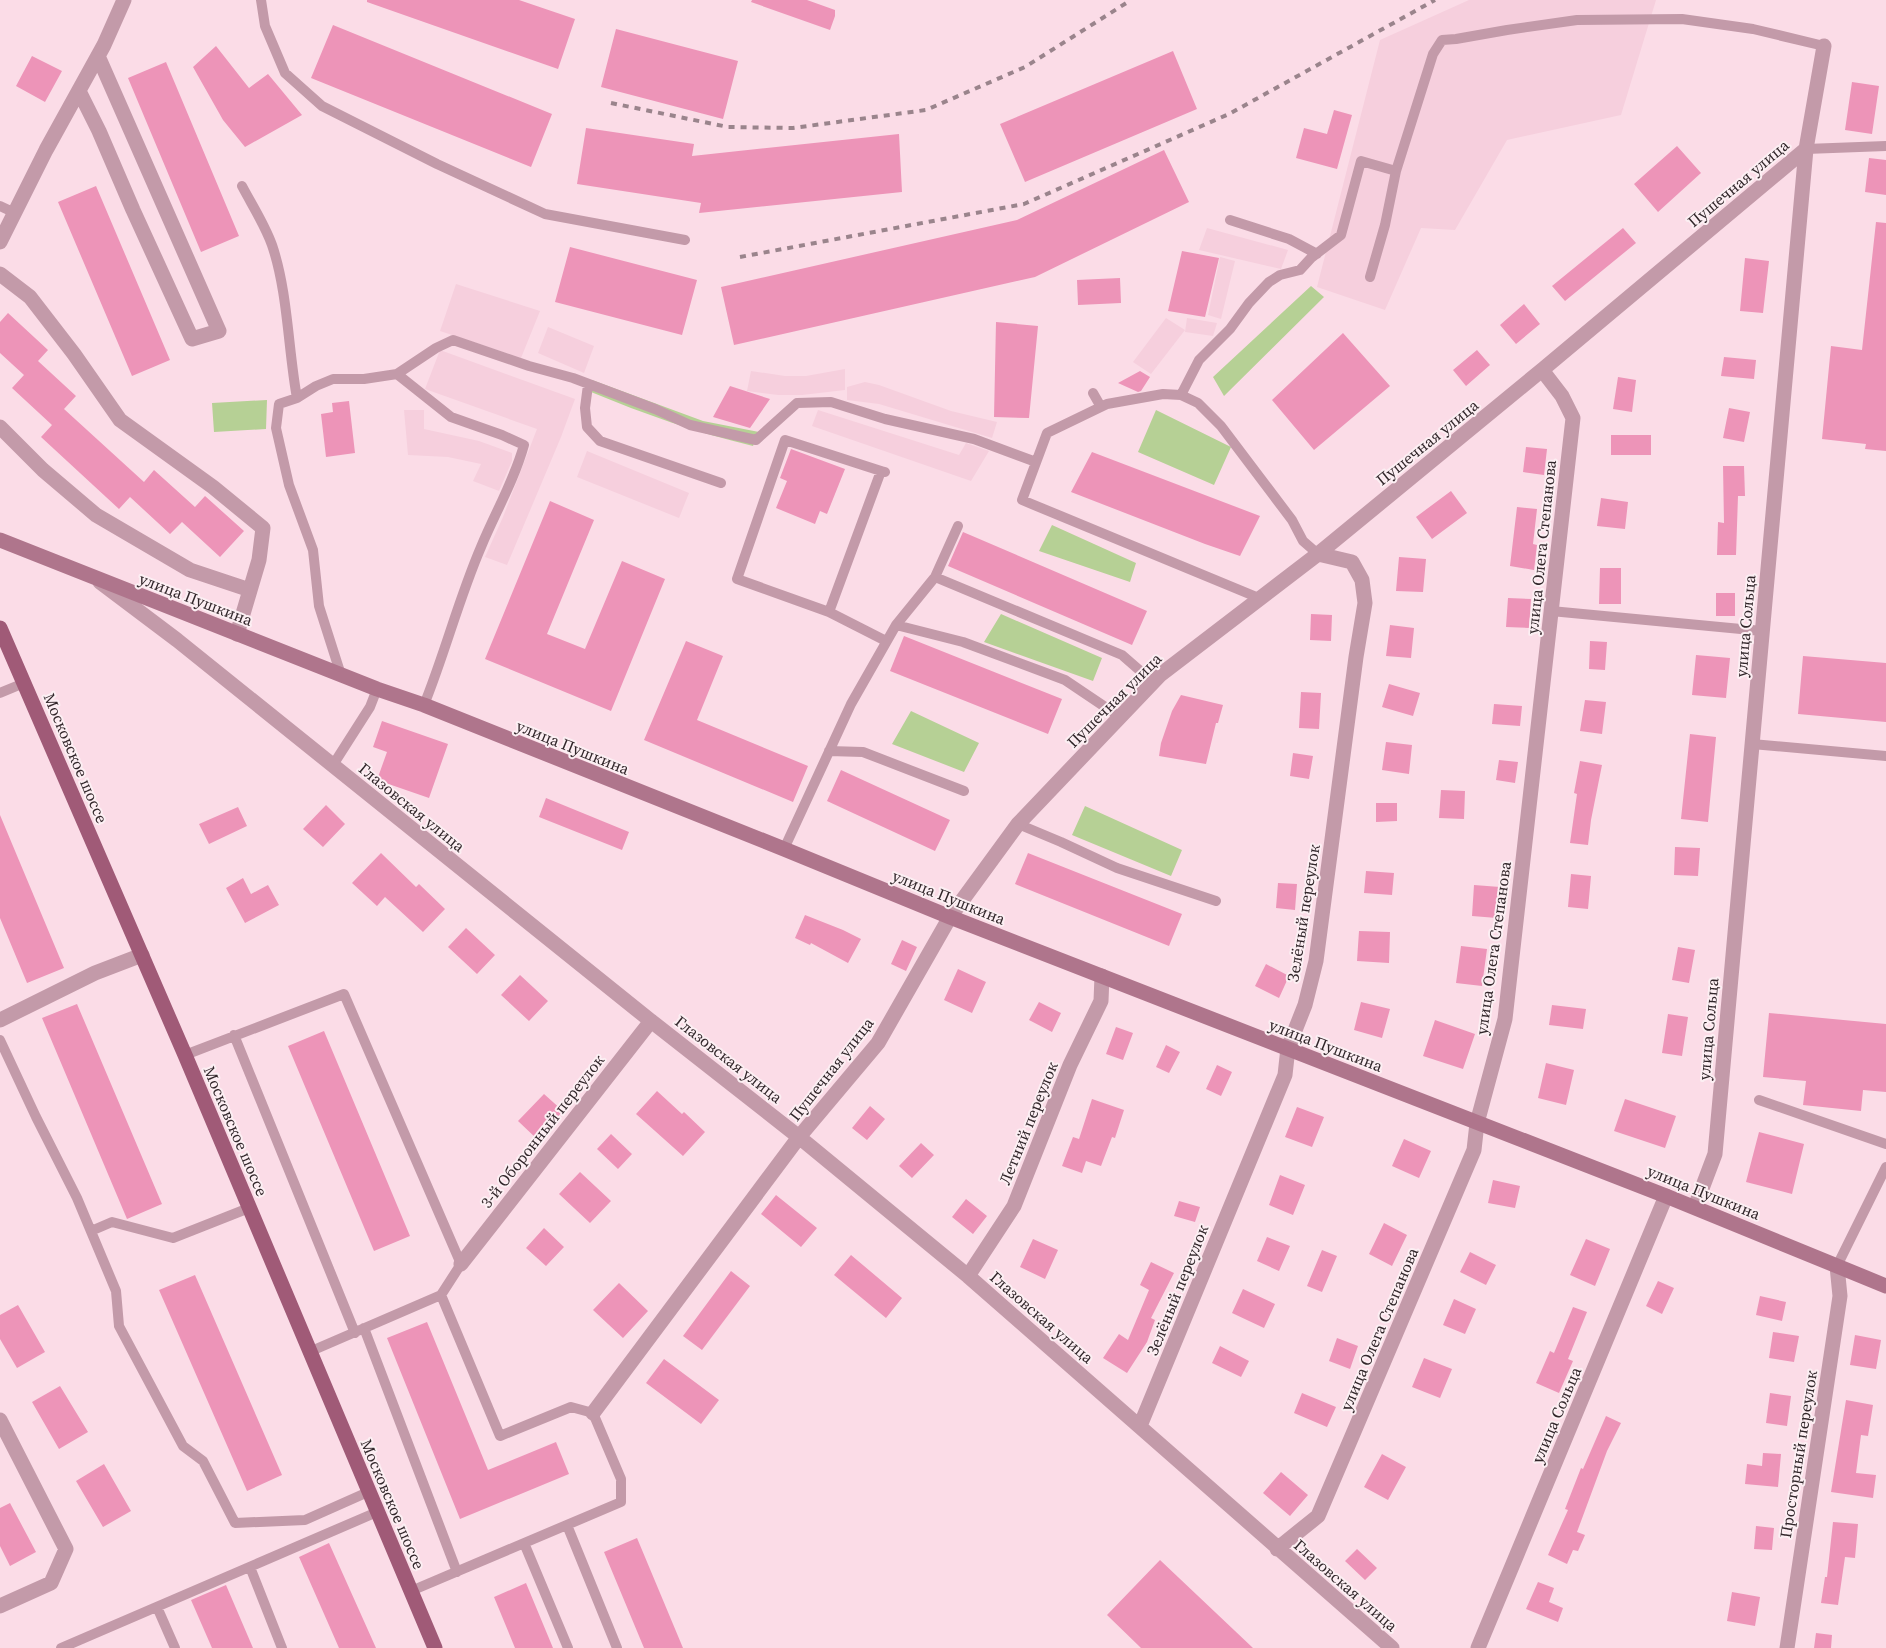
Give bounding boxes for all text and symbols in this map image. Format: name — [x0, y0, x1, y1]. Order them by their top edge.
street label: Пушечная улица — [1683, 134, 1794, 232]
street label: Пушечная улица — [1371, 393, 1484, 490]
street label: улица Олега Степанова — [1521, 458, 1561, 635]
street label: улица Пушкина — [136, 567, 257, 631]
street label: улица Сольца — [1730, 573, 1761, 678]
street label: Пушечная улица — [1062, 647, 1167, 752]
street label: Московское шоссе — [39, 690, 113, 826]
street label: улица Пушкина — [513, 714, 634, 780]
street label: Глазовская улица — [354, 757, 470, 857]
street label: Зелёный переулок — [1281, 842, 1325, 984]
street label: улица Олега Степанова — [1470, 859, 1516, 1036]
street label: улица Пушкина — [889, 864, 1010, 930]
street label: улица Сольца — [1693, 976, 1724, 1081]
street label: Глазовская улица — [671, 1010, 788, 1108]
street label: Пушечная улица — [784, 1012, 879, 1125]
street label: улица Пушкина — [1266, 1013, 1387, 1077]
street label: 3-й Оборонный переулок — [475, 1050, 609, 1212]
street label: Летний переулок — [993, 1058, 1063, 1188]
street label: Московское шоссе — [199, 1063, 273, 1199]
street label: улица Пушкина — [1644, 1159, 1765, 1225]
street label: Зелёный переулок — [1141, 1221, 1213, 1359]
street label: улица Олега Степанова — [1335, 1243, 1424, 1414]
street label: Глазовская улица — [985, 1266, 1099, 1369]
street label: улица Сольца — [1526, 1363, 1587, 1467]
street label: Просторный переулок — [1774, 1368, 1822, 1540]
street label: Московское шоссе — [356, 1436, 430, 1572]
street label: Глазовская улица — [1289, 1534, 1403, 1637]

